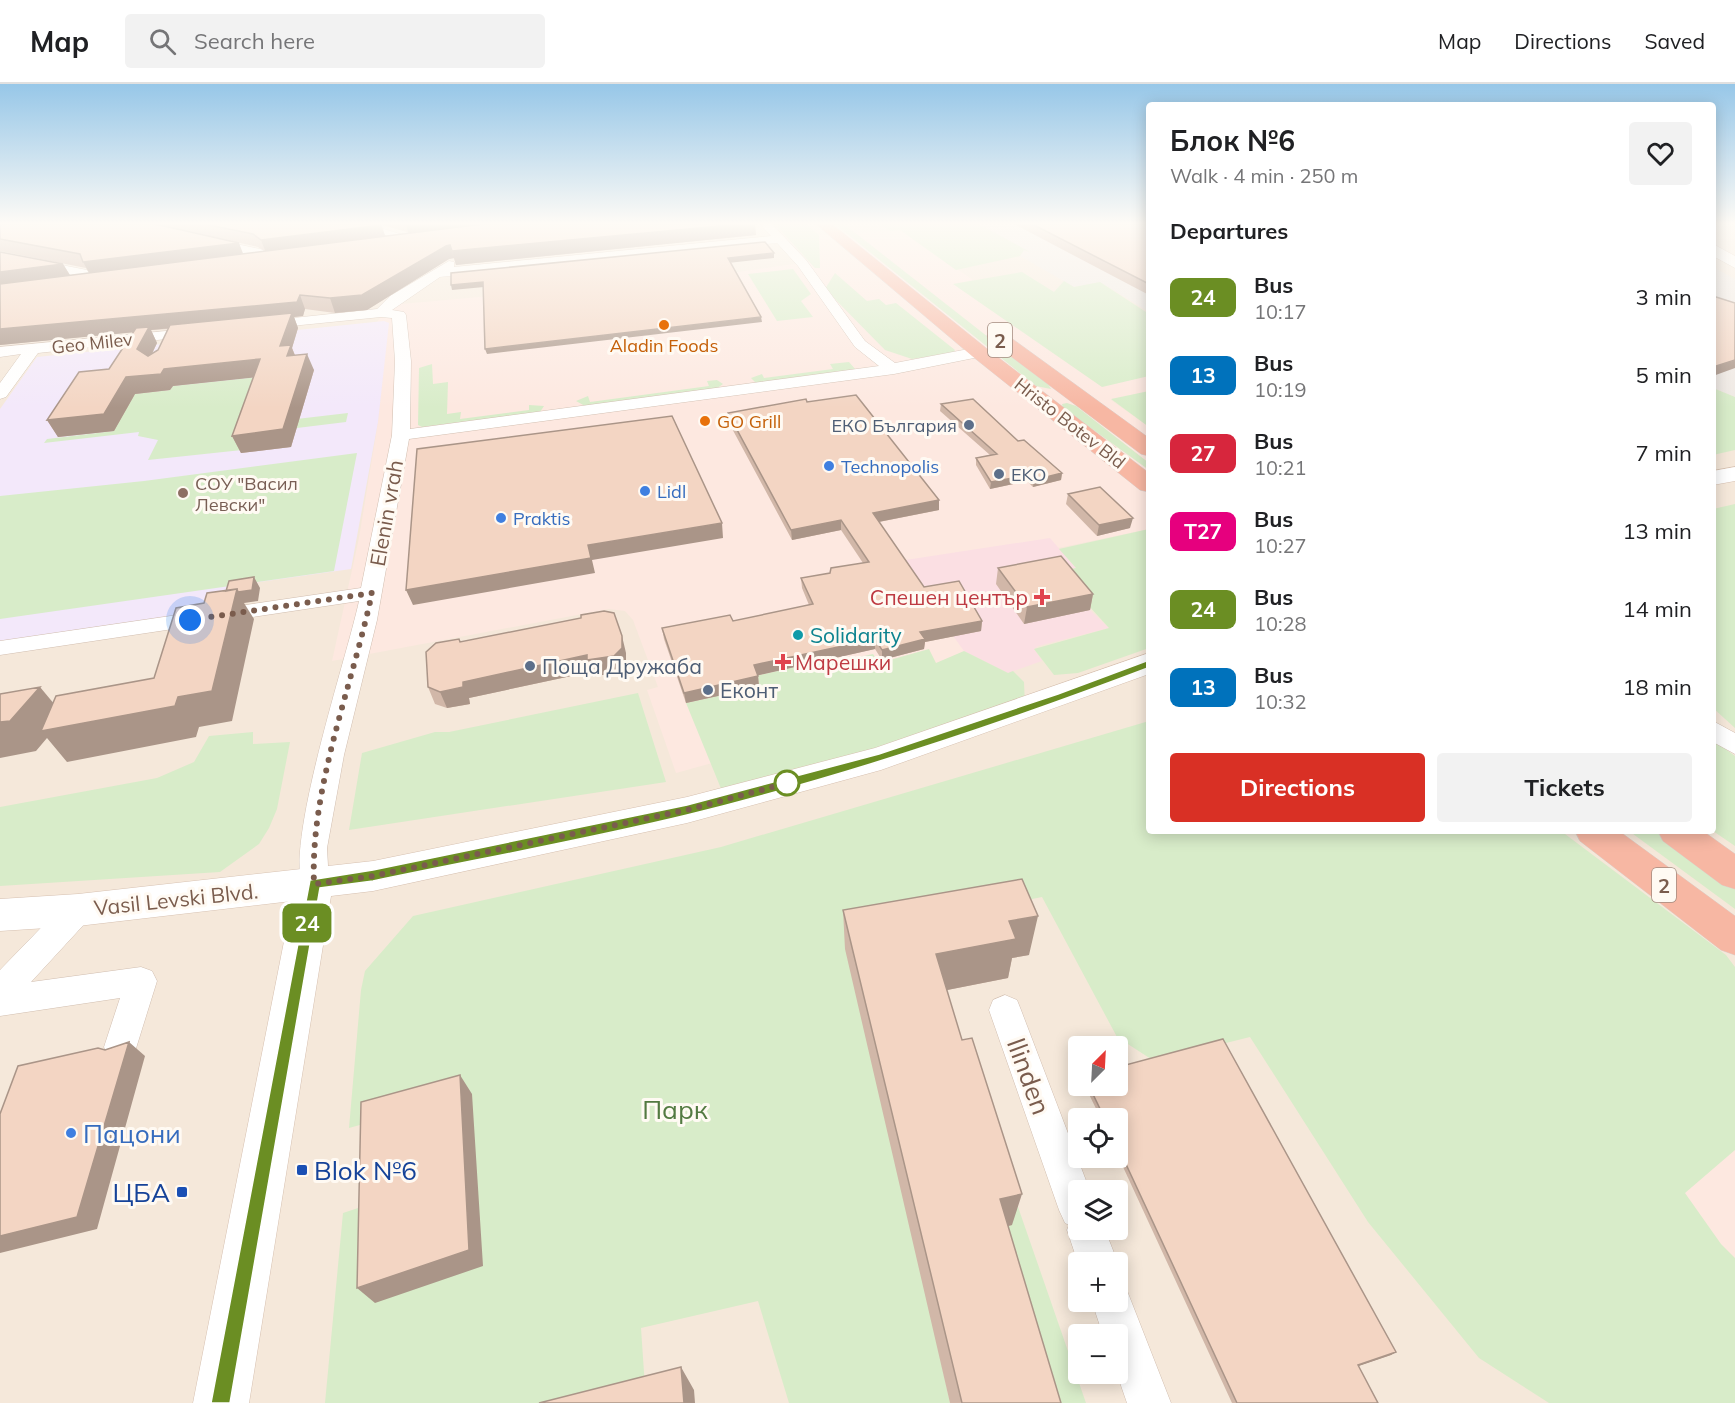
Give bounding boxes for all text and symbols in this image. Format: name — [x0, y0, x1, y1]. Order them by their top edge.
search box — [125, 14, 545, 68]
text: Map — [30, 24, 89, 59]
icon: search — [146, 25, 179, 58]
text: Search here — [194, 27, 315, 55]
text: Map — [1438, 28, 1481, 54]
text: Directions — [1514, 28, 1611, 54]
text: Saved — [1644, 28, 1705, 54]
button: heart — [1629, 122, 1692, 185]
text: Блок №6 — [1170, 123, 1295, 158]
text: Walk · 4 min · 250 m — [1170, 163, 1358, 188]
text: Departures — [1170, 217, 1288, 245]
text: Bus — [1254, 271, 1293, 299]
text: 3 min — [1636, 283, 1692, 311]
text: 24 — [1190, 284, 1216, 310]
text: 10:17 — [1254, 299, 1307, 324]
marker: Aladin Foods — [657, 318, 671, 332]
road number: 2 — [988, 323, 1012, 357]
street label: Geo Milev — [50, 327, 134, 359]
place label: Aladin Foods — [610, 334, 718, 357]
text: Bus — [1254, 349, 1293, 377]
text: 5 min — [1636, 361, 1692, 389]
text: 13 — [1190, 362, 1216, 388]
street label: Hristo Botev Bld — [1010, 373, 1130, 473]
text: 10:19 — [1254, 377, 1307, 402]
place label: GO Grill — [717, 410, 781, 433]
marker: GO Grill — [698, 414, 712, 428]
place label: ЕКО България — [831, 414, 957, 437]
marker: ЕКО България — [962, 418, 976, 432]
text: Bus — [1254, 427, 1293, 455]
text: 7 min — [1636, 439, 1692, 467]
text: 27 — [1190, 440, 1216, 466]
place label: Technopolis — [841, 455, 939, 478]
text: 10:21 — [1254, 455, 1307, 480]
street label: Elenin vrah — [364, 458, 408, 568]
marker: Technopolis — [822, 459, 836, 473]
place label: EKO — [1011, 463, 1046, 486]
marker: EKO — [992, 467, 1006, 481]
place label: СОУ "Васил Левски" — [195, 472, 298, 516]
place label: Lidl — [657, 480, 686, 503]
marker: Lidl — [638, 484, 652, 498]
marker: СОУ "Васил Левски" — [176, 486, 190, 500]
text: Bus — [1254, 505, 1293, 533]
place label: Praktis — [513, 507, 570, 530]
marker: Praktis — [494, 511, 508, 525]
text: 13 min — [1622, 517, 1692, 545]
text: Т27 — [1184, 518, 1222, 544]
text: 10:27 — [1254, 533, 1307, 558]
text: Bus — [1254, 583, 1293, 611]
place label: Спешен център — [870, 584, 1028, 610]
marker: Спешен център — [1033, 588, 1051, 606]
text: 14 min — [1622, 595, 1692, 623]
text: 24 — [1190, 596, 1216, 622]
your location — [175, 605, 205, 635]
text: 10:28 — [1254, 611, 1307, 636]
place label: Solidarity — [810, 622, 902, 648]
marker: Solidarity — [791, 628, 805, 642]
place label: Марешки — [795, 649, 891, 675]
place label: Поща Дружаба — [542, 653, 702, 679]
marker: Марешки — [776, 655, 790, 669]
marker: Поща Дружаба — [523, 659, 537, 673]
text: Bus — [1254, 661, 1293, 689]
text: 18 min — [1622, 673, 1692, 701]
text: 13 — [1190, 674, 1216, 700]
place label: Еконт — [720, 677, 778, 703]
marker: Еконт — [701, 683, 715, 697]
text: 10:32 — [1254, 689, 1307, 714]
button: Directions — [1170, 753, 1425, 822]
button: Tickets — [1437, 753, 1692, 822]
unlabelled marker — [774, 770, 800, 796]
road number: 2 — [1652, 868, 1676, 902]
street label: Vasil Levski Blvd. — [93, 877, 259, 921]
line badge: 24 — [280, 904, 334, 942]
text: 24 — [294, 910, 320, 936]
street label: Ilinden — [1000, 1033, 1058, 1119]
north arrow — [1068, 1036, 1128, 1096]
map controls — [1068, 1036, 1128, 1384]
park label: Парк — [642, 1093, 708, 1126]
button: locate — [1068, 1108, 1128, 1168]
place label: Пацони — [83, 1117, 181, 1150]
marker: Пацони — [64, 1126, 78, 1140]
place label: Blok №6 — [314, 1154, 417, 1187]
marker: Blok №6 — [295, 1163, 309, 1177]
place label: ЦБА — [112, 1176, 170, 1209]
button: layers — [1068, 1180, 1128, 1240]
marker: ЦБА — [175, 1185, 189, 1199]
button: + — [1068, 1252, 1128, 1312]
button: − — [1068, 1324, 1128, 1384]

